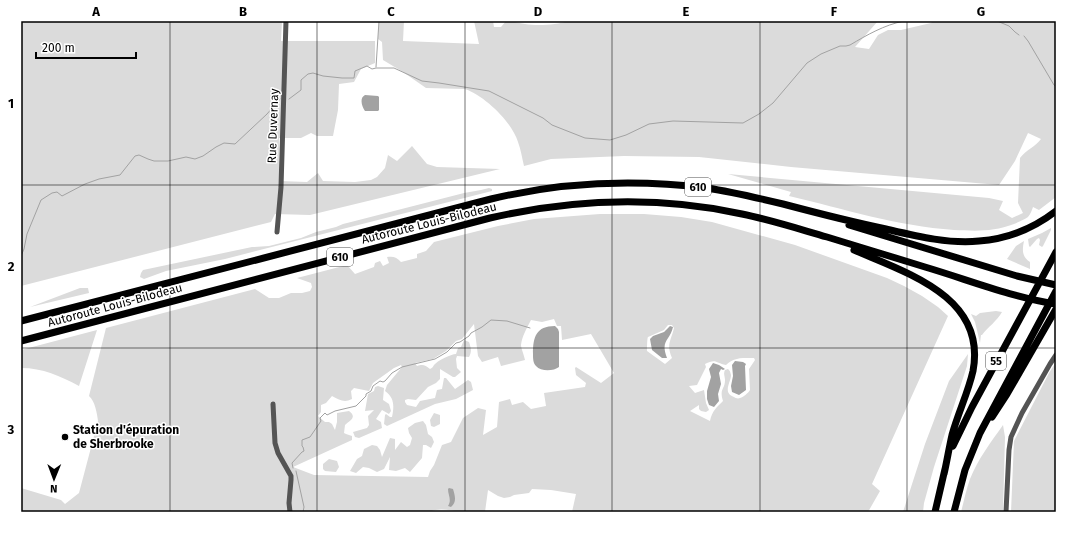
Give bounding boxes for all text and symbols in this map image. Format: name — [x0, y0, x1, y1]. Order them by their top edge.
text: A — [91, 4, 100, 19]
text: B — [239, 4, 247, 19]
text: C — [387, 4, 395, 19]
text: D — [534, 4, 543, 19]
text: E — [683, 4, 690, 19]
text: F — [831, 4, 838, 19]
text: G — [977, 4, 985, 19]
scale bar — [36, 34, 136, 60]
text: 200 m — [42, 41, 75, 55]
street label: Rue Duvernay — [265, 88, 281, 164]
text: 1 — [8, 96, 14, 111]
road number: 610 — [685, 178, 711, 196]
street label: Autoroute Louis-Bilodeau — [360, 199, 498, 247]
road number: 610 — [327, 248, 353, 266]
text: 2 — [8, 259, 15, 274]
street label: Autoroute Louis-Bilodeau — [46, 280, 184, 330]
road number: 55 — [986, 352, 1006, 370]
text: 3 — [7, 422, 15, 437]
place label: Station d'épuration de Sherbrooke — [73, 423, 179, 451]
marker: Station d'épuration de Sherbrooke — [60, 432, 70, 442]
north arrow — [34, 459, 74, 499]
text: N — [50, 482, 58, 495]

